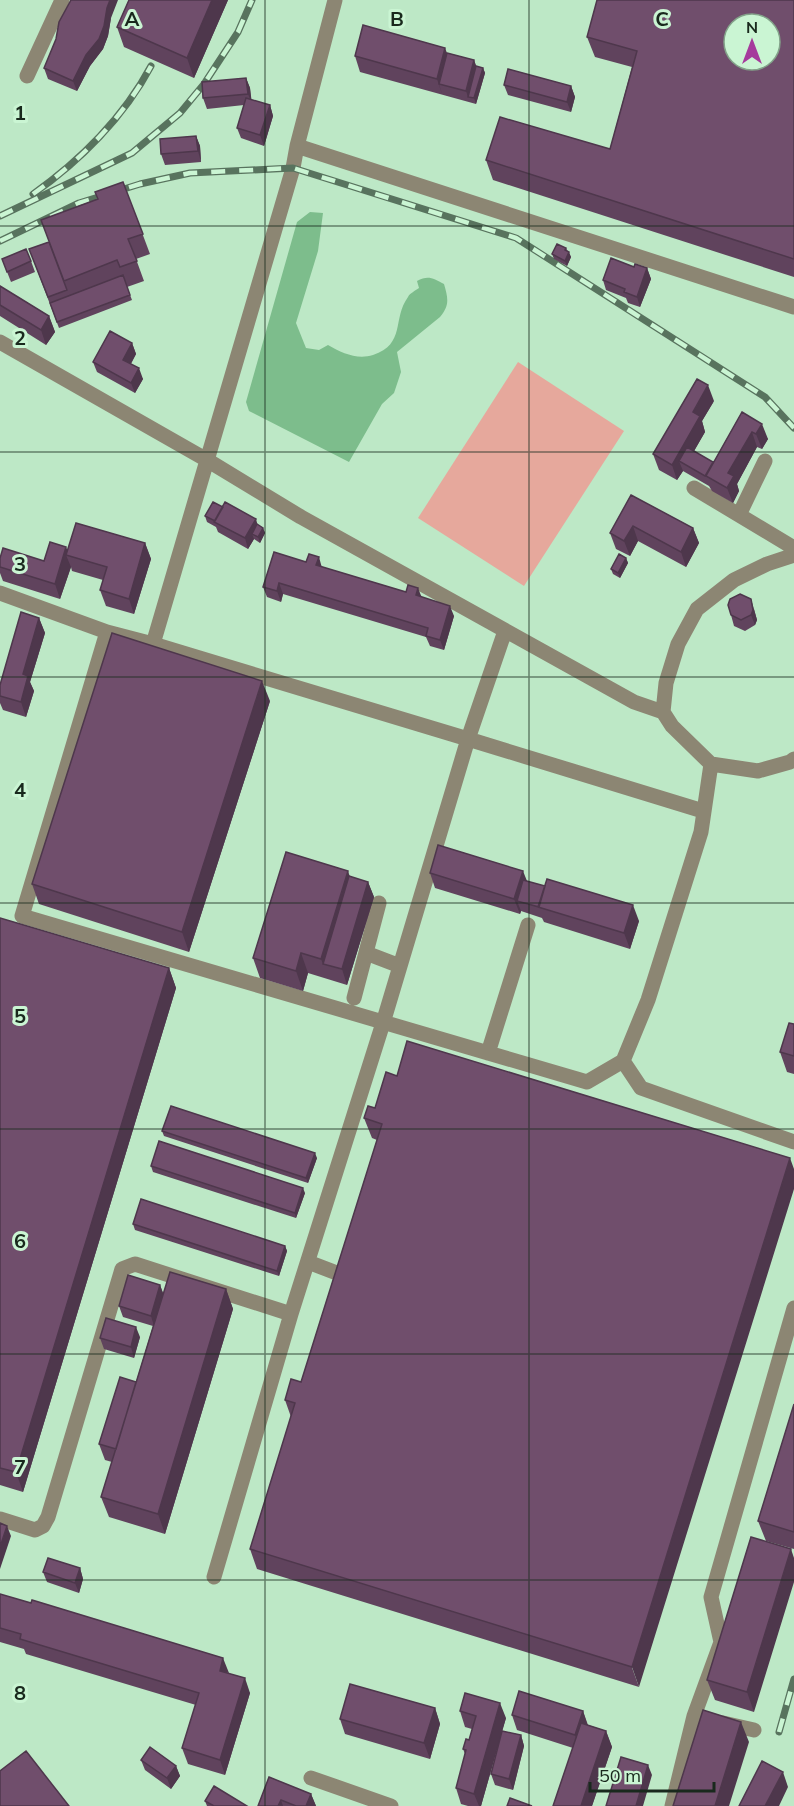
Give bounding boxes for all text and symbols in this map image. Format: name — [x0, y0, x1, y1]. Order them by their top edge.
text: A — [125, 6, 140, 31]
text: B — [390, 6, 404, 31]
text: C — [655, 6, 669, 31]
north arrow — [722, 12, 782, 72]
text: N — [746, 17, 758, 37]
text: 1 — [14, 100, 26, 125]
text: 2 — [14, 325, 26, 350]
text: 3 — [14, 551, 26, 576]
text: 4 — [14, 777, 26, 802]
text: 5 — [14, 1003, 26, 1028]
text: 6 — [14, 1228, 26, 1253]
text: 7 — [14, 1454, 26, 1479]
text: 8 — [14, 1680, 26, 1705]
scale bar — [590, 1755, 714, 1793]
text: 50 m — [599, 1764, 641, 1787]

